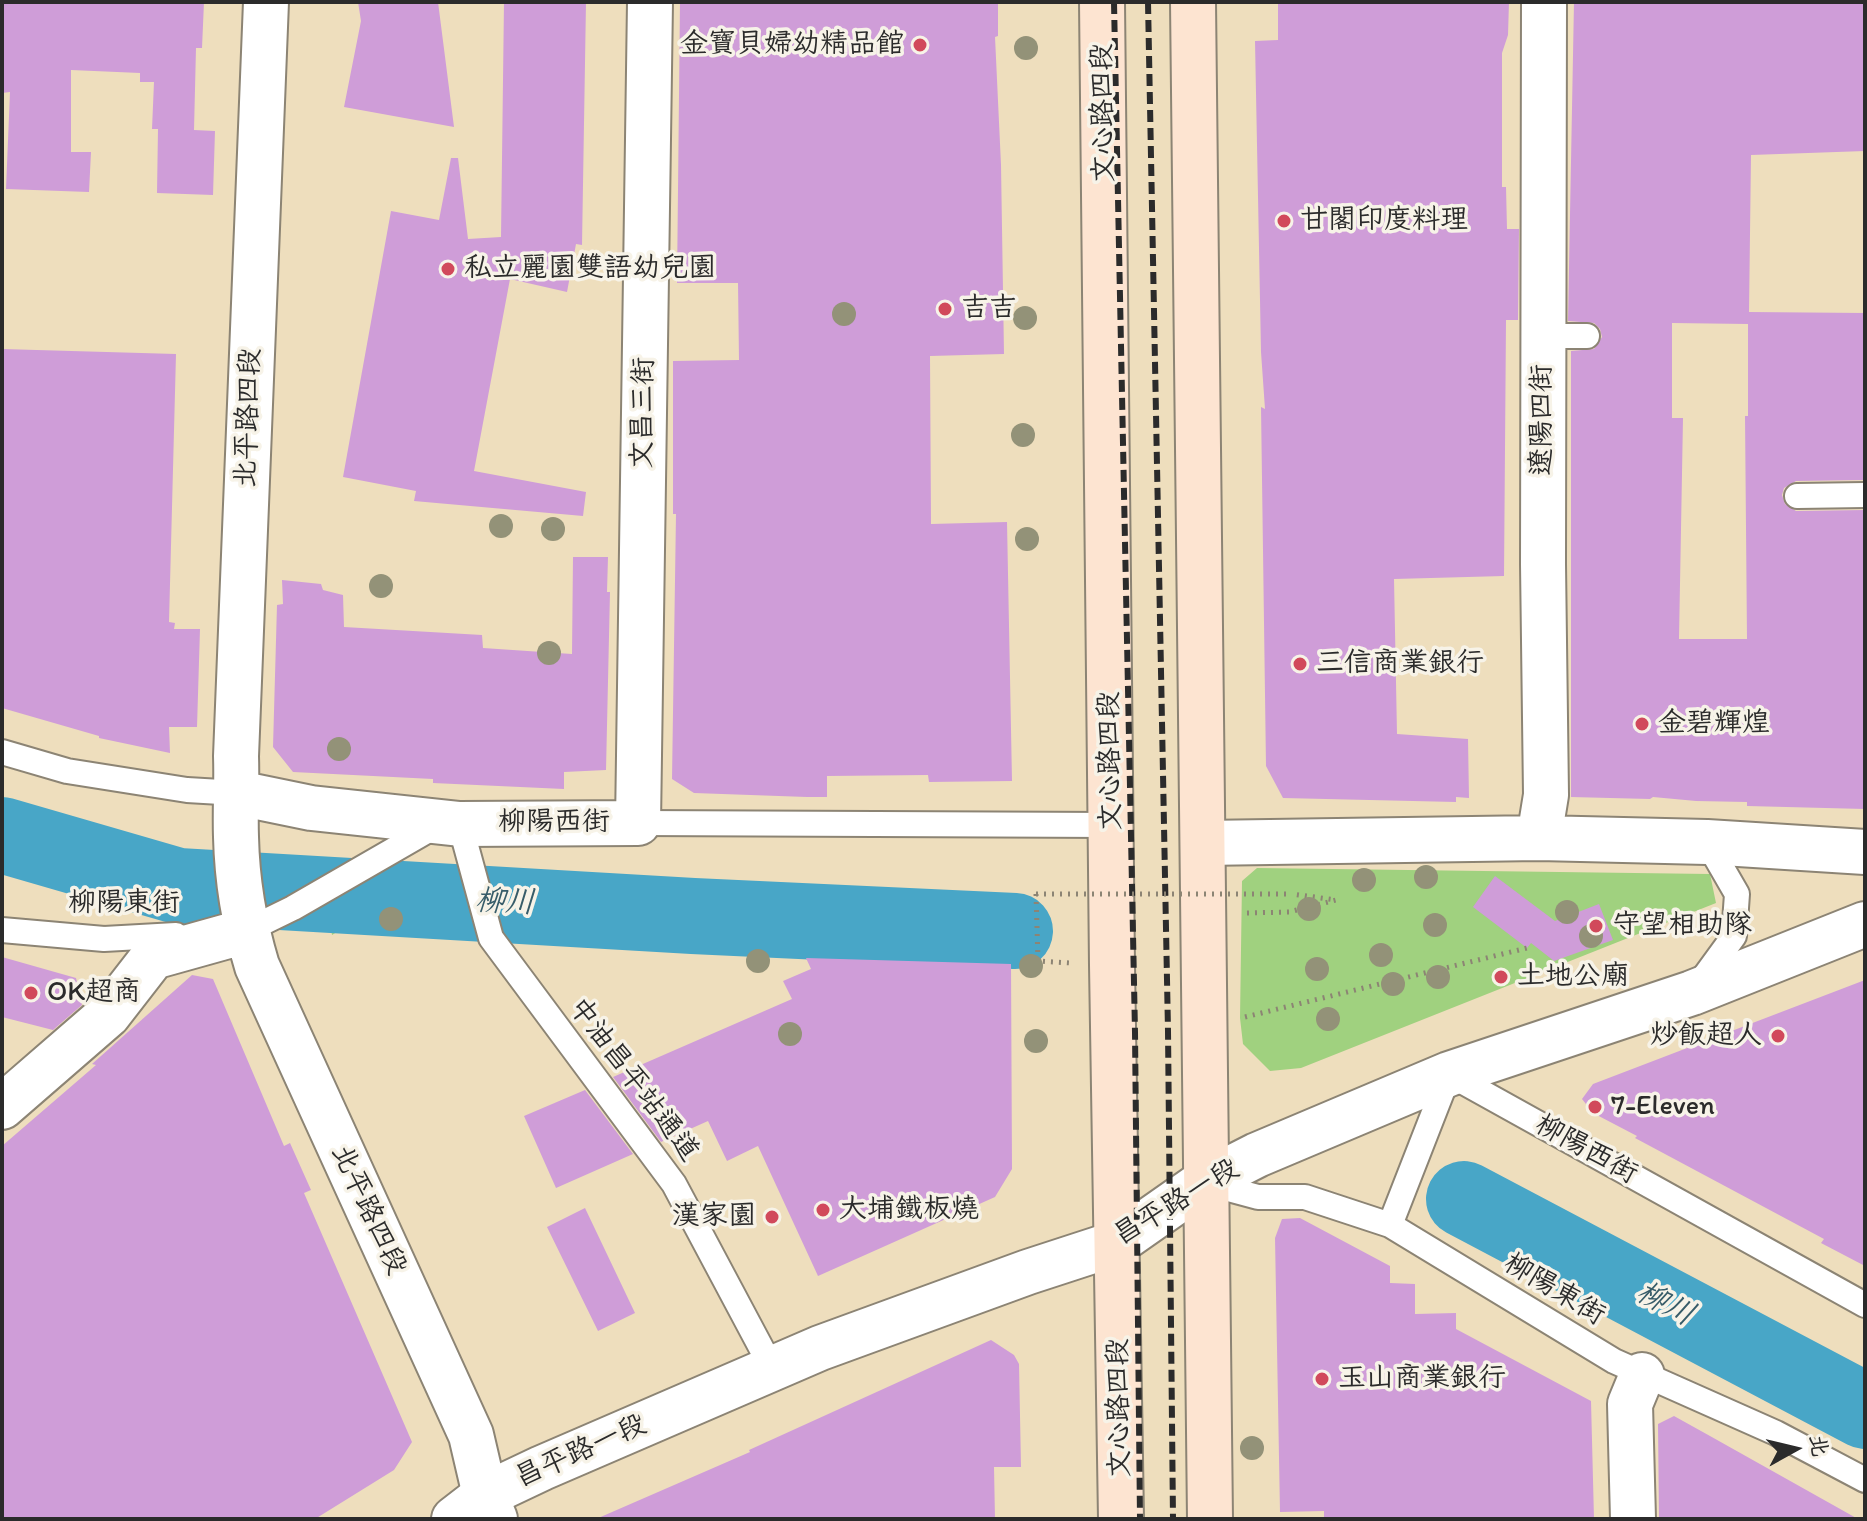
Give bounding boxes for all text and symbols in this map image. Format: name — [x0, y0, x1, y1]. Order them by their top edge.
place label: 金寶貝婦幼精品館 — [680, 28, 904, 62]
marker: 金寶貝婦幼精品館 — [911, 36, 929, 54]
street label: 文心路四段 — [1086, 43, 1122, 183]
place label: 甘閣印度料理 — [1300, 204, 1468, 238]
marker: 甘閣印度料理 — [1275, 212, 1293, 230]
place label: 私立麗園雙語幼兒園 — [464, 252, 716, 286]
marker: 私立麗園雙語幼兒園 — [439, 260, 457, 278]
place label: 吉吉 — [961, 292, 1017, 326]
marker: 吉吉 — [936, 300, 954, 318]
street label: 北平路四段 — [230, 347, 268, 489]
street label: 文昌三街 — [626, 357, 662, 469]
street label: 遼陽四街 — [1526, 364, 1560, 476]
place label: 三信商業銀行 — [1316, 647, 1484, 681]
marker: 三信商業銀行 — [1291, 655, 1309, 673]
street label: 文心路四段 — [1093, 691, 1129, 831]
place label: 金碧輝煌 — [1658, 707, 1770, 741]
marker: 金碧輝煌 — [1633, 715, 1651, 733]
street label: 柳陽西街 — [498, 806, 610, 840]
water label: 柳川 — [474, 883, 536, 923]
street label: 柳陽東街 — [68, 887, 180, 921]
place label: 守望相助隊 — [1612, 909, 1752, 943]
marker: 守望相助隊 — [1587, 917, 1605, 935]
place label: 土地公廟 — [1517, 960, 1629, 994]
marker: 土地公廟 — [1492, 968, 1510, 986]
place label: OK超商 — [47, 976, 141, 1010]
marker: OK超商 — [22, 984, 40, 1002]
street label: 中油昌平站通道 — [561, 992, 705, 1168]
place label: 炒飯超人 — [1650, 1019, 1762, 1053]
marker: 炒飯超人 — [1769, 1027, 1787, 1045]
place label: 7-Eleven — [1611, 1090, 1715, 1124]
marker: 7-Eleven — [1586, 1098, 1604, 1116]
street label: 柳陽西街 — [1529, 1108, 1643, 1192]
street label: 北平路四段 — [323, 1139, 413, 1281]
street label: 昌平路一段 — [1108, 1153, 1246, 1253]
place label: 大埔鐵板燒 — [839, 1193, 979, 1227]
place label: 漢家園 — [672, 1200, 756, 1234]
marker: 大埔鐵板燒 — [814, 1201, 832, 1219]
marker: 漢家園 — [763, 1208, 781, 1226]
street label: 柳陽東街 — [1497, 1247, 1611, 1333]
water label: 柳川 — [1630, 1275, 1700, 1335]
street label: 文心路四段 — [1102, 1338, 1138, 1478]
place label: 玉山商業銀行 — [1338, 1362, 1506, 1396]
marker: 玉山商業銀行 — [1313, 1370, 1331, 1388]
street label: 昌平路一段 — [510, 1408, 652, 1496]
north arrow — [1755, 1409, 1835, 1489]
text: 北 — [1804, 1433, 1834, 1458]

